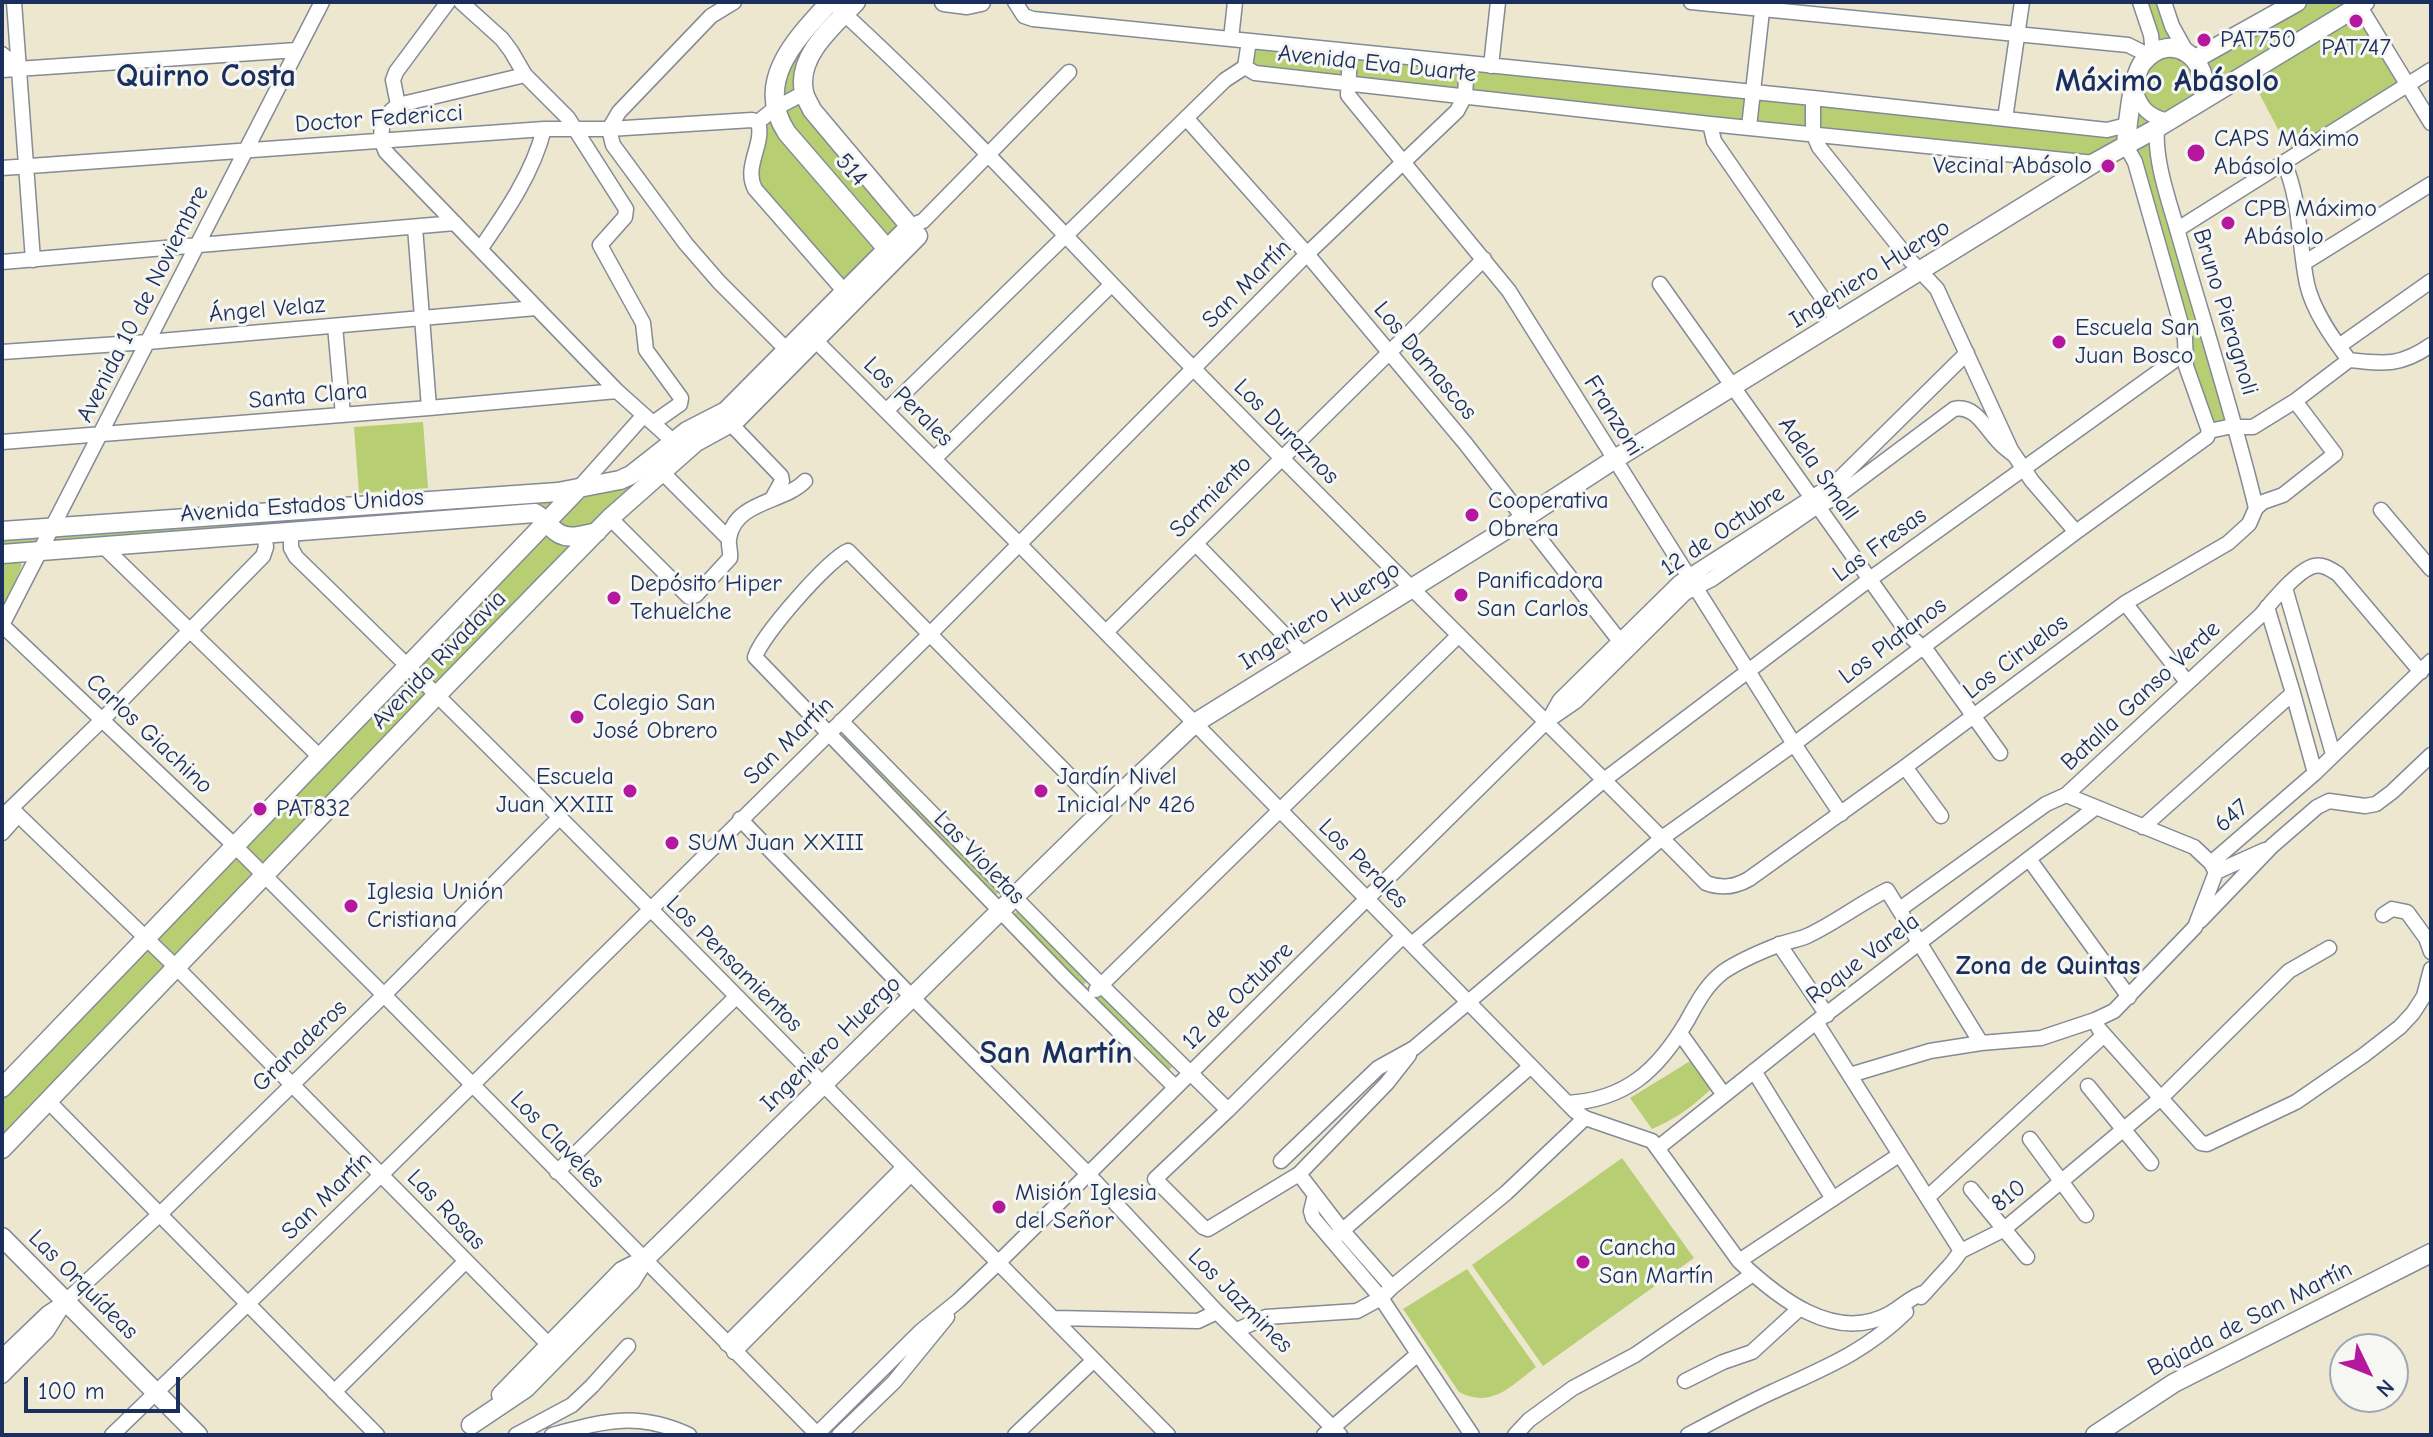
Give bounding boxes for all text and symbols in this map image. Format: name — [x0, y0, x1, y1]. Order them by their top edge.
marker: PAT747 — [2347, 12, 2365, 30]
place label: PAT750 — [2220, 26, 2296, 54]
marker: PAT750 — [2195, 31, 2213, 49]
place label: PAT747 — [2321, 34, 2391, 62]
street label: Avenida Eva Duarte — [1276, 39, 1478, 89]
district label: Quirno Costa — [116, 58, 296, 96]
district label: Máximo Abásolo — [2055, 63, 2279, 101]
street label: Doctor Federicci — [294, 99, 464, 139]
place label: CAPS Máximo Abásolo — [2214, 125, 2359, 181]
marker: CAPS Máximo Abásolo — [2185, 142, 2207, 164]
street label: 514 — [829, 148, 873, 192]
place label: Vecinal Abásolo — [1933, 152, 2092, 180]
marker: Vecinal Abásolo — [2099, 157, 2117, 175]
street label: Avenida 10 de Noviembre — [71, 181, 215, 427]
place label: CPB Máximo Abásolo — [2244, 195, 2377, 251]
street label: Ingeniero Huergo — [1784, 213, 1956, 335]
marker: CPB Máximo Abásolo — [2219, 214, 2237, 232]
street label: Bruno Pieragnoli — [2186, 225, 2264, 399]
street label: San Martín — [1196, 233, 1298, 335]
street label: Ángel Velaz — [208, 291, 326, 329]
street label: Los Damascos — [1367, 296, 1483, 426]
place label: Escuela San Juan Bosco — [2075, 314, 2200, 370]
marker: Escuela San Juan Bosco — [2050, 333, 2068, 351]
street label: Los Perales — [857, 351, 959, 453]
street label: Franzoni — [1577, 370, 1649, 462]
street label: Los Duraznos — [1227, 373, 1345, 491]
street label: Santa Clara — [247, 376, 369, 416]
street label: Adela Small — [1772, 411, 1864, 527]
street label: Sarmiento — [1164, 450, 1258, 544]
street label: 12 de Octubre — [1656, 479, 1790, 583]
street label: Avenida Estados Unidos — [179, 483, 425, 529]
place label: Cooperativa Obrera — [1488, 487, 1609, 543]
street label: Las Fresas — [1827, 501, 1933, 589]
marker: Cooperativa Obrera — [1463, 506, 1481, 524]
street label: Ingeniero Huergo — [1234, 555, 1406, 677]
place label: Panificadora San Carlos — [1477, 567, 1604, 623]
place label: Depósito Hiper Tehuelche — [630, 570, 782, 626]
street label: Avenida Rivadavia — [365, 585, 513, 735]
marker: Panificadora San Carlos — [1452, 586, 1470, 604]
marker: Depósito Hiper Tehuelche — [605, 589, 623, 607]
street label: Los Platanos — [1833, 591, 1953, 691]
street label: Los Ciruelos — [1958, 608, 2074, 706]
street label: Batalla Ganso Verde — [2055, 615, 2227, 777]
street label: Carlos Giachino — [79, 668, 219, 800]
place label: Colegio San José Obrero — [593, 689, 718, 745]
street label: San Martín — [738, 691, 840, 791]
marker: Colegio San José Obrero — [568, 708, 586, 726]
place label: Escuela Juan XXIII — [496, 763, 614, 819]
place label: Jardín Nivel Inicial Nº 426 — [1057, 763, 1196, 819]
marker: Escuela Juan XXIII — [621, 782, 639, 800]
marker: Jardín Nivel Inicial Nº 426 — [1032, 782, 1050, 800]
street label: 647 — [2209, 793, 2255, 839]
place label: PAT832 — [276, 795, 350, 823]
marker: PAT832 — [251, 800, 269, 818]
street label: Las Violetas — [927, 805, 1031, 911]
street label: Los Perales — [1312, 813, 1414, 915]
place label: SUM Juan XXIII — [688, 829, 864, 857]
marker: SUM Juan XXIII — [663, 834, 681, 852]
place label: Iglesia Unión Cristiana — [367, 878, 504, 934]
street label: Los Pensamientos — [660, 890, 808, 1038]
marker: Iglesia Unión Cristiana — [342, 897, 360, 915]
street label: Roque Varela — [1801, 907, 1925, 1011]
street label: 12 de Octubre — [1177, 936, 1299, 1056]
district label: Zona de Quintas — [1956, 951, 2140, 983]
street label: Ingeniero Huergo — [755, 970, 907, 1118]
street label: Granaderos — [247, 994, 353, 1098]
district label: San Martín — [979, 1035, 1133, 1073]
street label: Los Claveles — [504, 1086, 610, 1194]
street label: San Martín — [276, 1146, 378, 1246]
street label: Las Rosas — [401, 1164, 491, 1256]
street label: 810 — [1986, 1173, 2032, 1219]
place label: Misión Iglesia del Señor — [1015, 1179, 1157, 1235]
marker: Misión Iglesia del Señor — [990, 1198, 1008, 1216]
street label: Las Orquídeas — [22, 1224, 144, 1346]
place label: Cancha San Martín — [1599, 1234, 1714, 1290]
street label: Los Jazmines — [1182, 1243, 1298, 1359]
marker: Cancha San Martín — [1574, 1253, 1592, 1271]
street label: Bajada de San Martín — [2143, 1255, 2357, 1383]
north arrow — [2329, 1333, 2409, 1413]
scale bar — [28, 1361, 184, 1411]
text: N — [2371, 1374, 2399, 1402]
text: 100 m — [38, 1377, 105, 1405]

